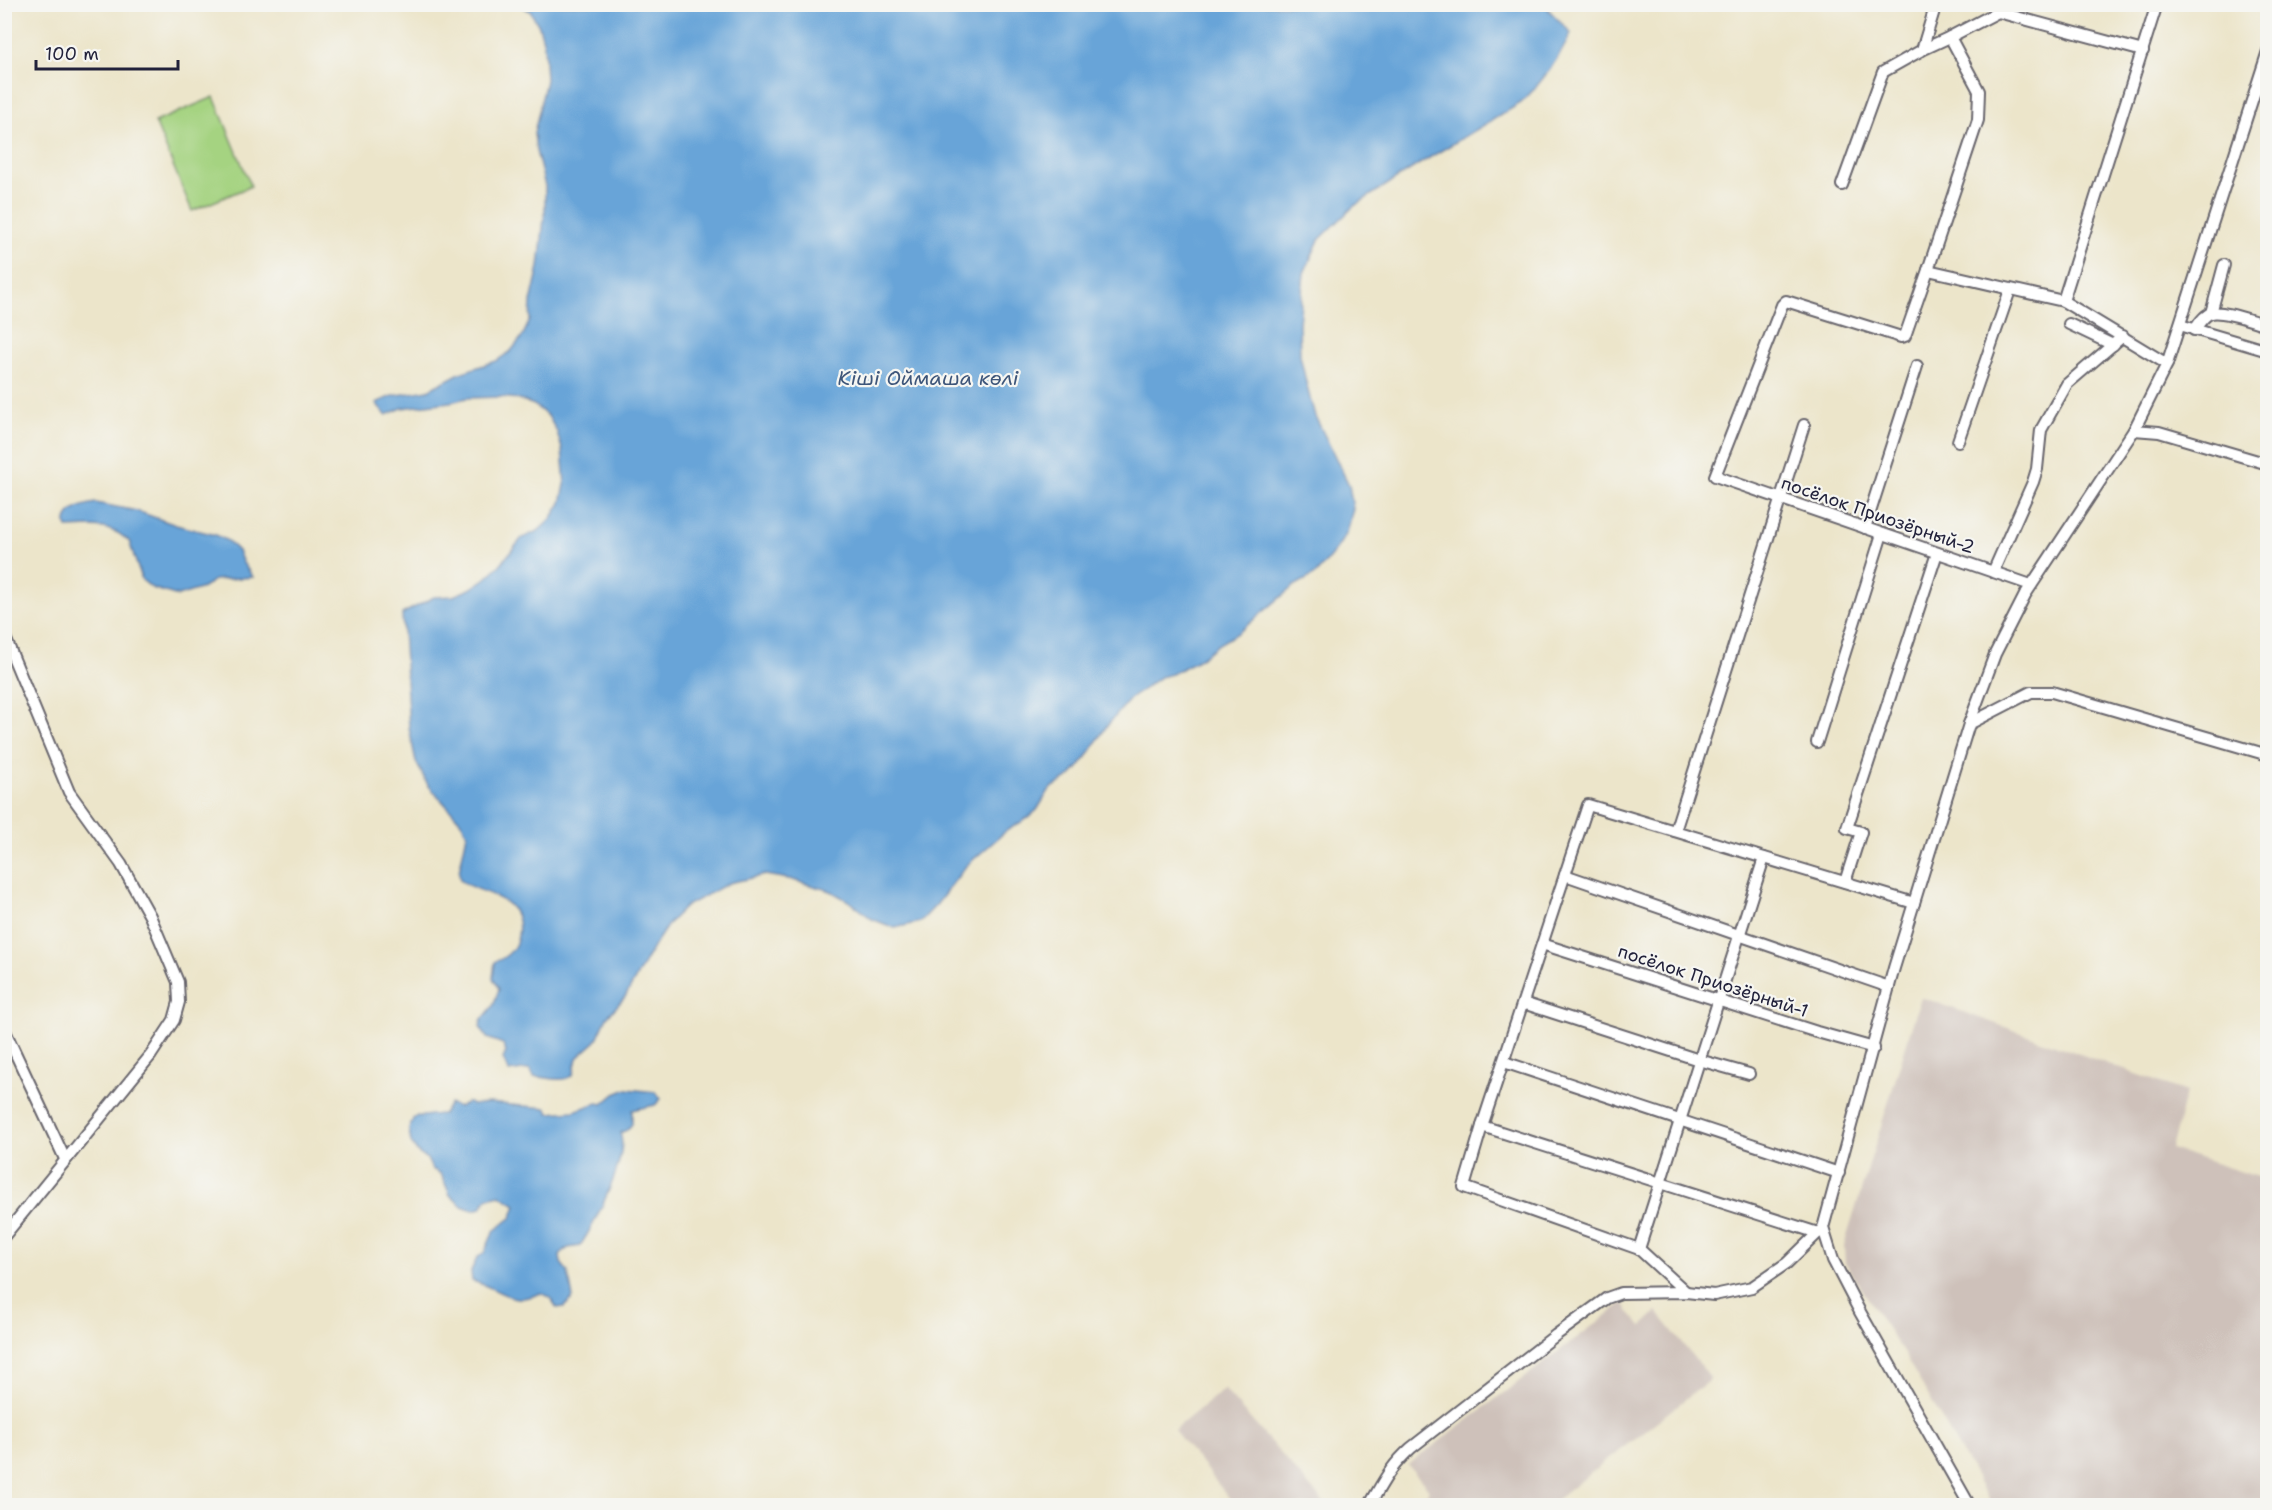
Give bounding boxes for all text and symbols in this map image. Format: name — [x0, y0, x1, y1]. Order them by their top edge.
scale bar — [36, 33, 178, 71]
text: 100 m — [45, 42, 99, 66]
water label: Кіші Оймаша көлi — [837, 365, 1019, 391]
street label: посёлок Приозёрный-2 — [1778, 471, 1978, 559]
street label: посёлок Приозёрный-1 — [1615, 939, 1811, 1023]

